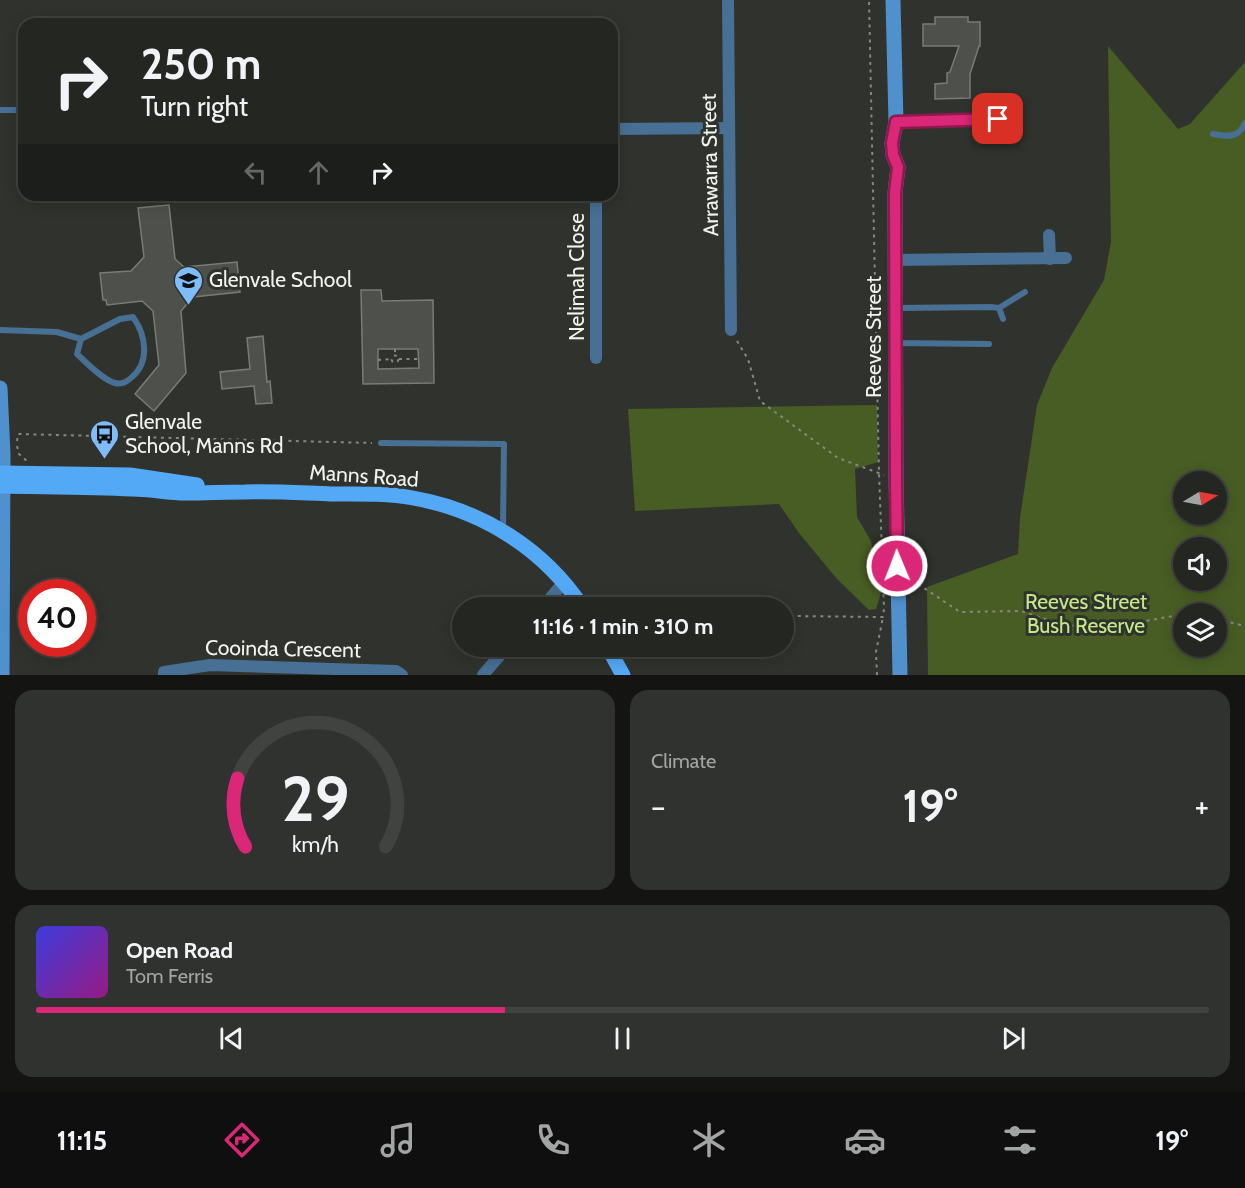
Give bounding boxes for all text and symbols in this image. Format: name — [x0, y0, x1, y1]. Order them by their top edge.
text: 250 m — [141, 38, 261, 90]
icon: right — [42, 42, 120, 120]
text: Turn right — [141, 90, 248, 123]
street label: Arrawarra Street — [696, 93, 723, 237]
pin — [972, 93, 1023, 144]
icon: arrive — [981, 102, 1014, 135]
icon: left — [239, 156, 272, 189]
icon: ahead — [302, 156, 335, 189]
icon: right — [365, 156, 398, 189]
street label: Nelimah Close — [564, 213, 589, 341]
school or university icon: Glenvale School — [172, 264, 204, 306]
place label: Glenvale School — [209, 267, 352, 292]
street label: Reeves Street — [861, 276, 886, 398]
place label: Glenvale School, Manns Rd — [125, 409, 283, 458]
bus stop icon: Glenvale School, Manns Rd — [88, 418, 120, 460]
street label: Manns Road — [309, 459, 420, 492]
north arrow — [1173, 471, 1227, 525]
map controls — [1173, 471, 1227, 657]
position arrow — [865, 534, 929, 598]
button: sound — [1173, 537, 1227, 591]
speed limit sign: 40 — [18, 579, 96, 657]
park label: Reeves Street Bush Reserve — [1025, 589, 1147, 638]
button: layers — [1173, 603, 1227, 657]
text: 11:16 · 1 min · 310 m — [533, 613, 713, 640]
street label: Cooinda Crescent — [205, 635, 361, 662]
text: Climate — [651, 749, 716, 773]
text: 29 — [281, 761, 349, 837]
text: 19° — [903, 779, 957, 833]
text: − — [651, 786, 666, 826]
text: + — [1194, 786, 1209, 826]
text: km/h — [292, 831, 338, 857]
text: Open Road — [126, 937, 233, 964]
text: Tom Ferris — [126, 964, 213, 988]
icon: previous — [215, 1022, 248, 1055]
icon: pause — [606, 1022, 639, 1055]
icon: next — [997, 1022, 1030, 1055]
icon: directions — [221, 1119, 263, 1161]
icon: music — [377, 1119, 419, 1161]
icon: phone — [532, 1119, 574, 1161]
icon: climate — [688, 1119, 730, 1161]
icon: car — [844, 1119, 886, 1161]
icon: filters — [999, 1119, 1041, 1161]
text: 11:15 — [57, 1124, 107, 1157]
text: 19° — [1155, 1124, 1188, 1157]

